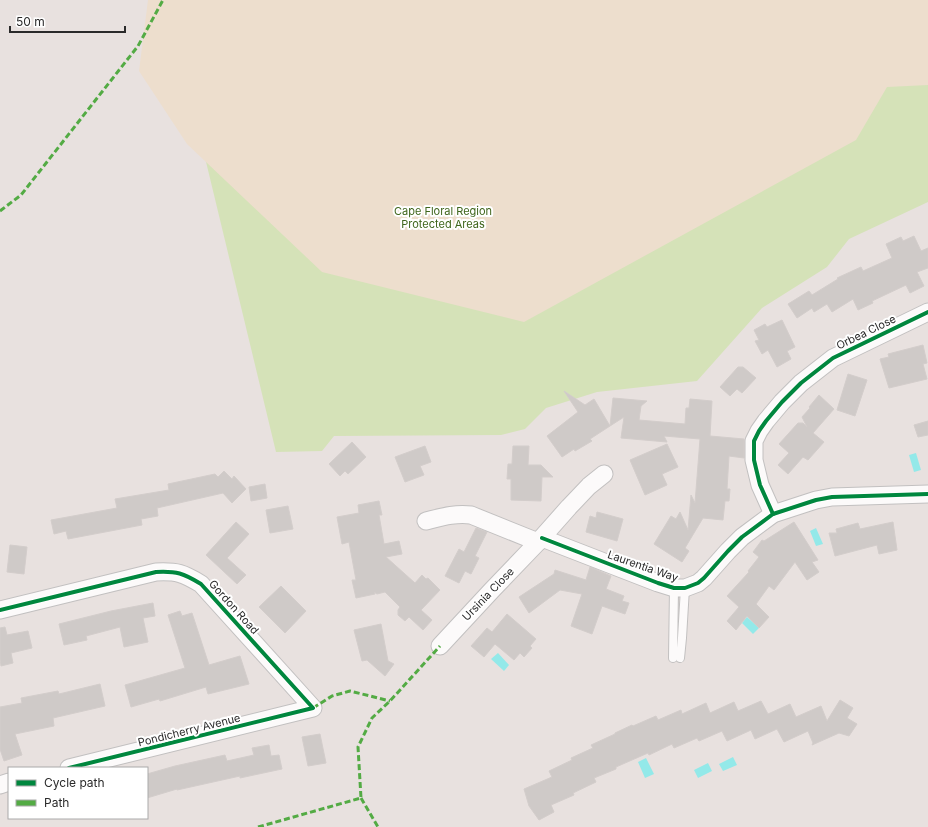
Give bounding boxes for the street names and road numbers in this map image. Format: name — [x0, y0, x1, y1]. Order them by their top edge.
street label: Orbea Close — [834, 312, 898, 352]
street label: Laurentia Way — [606, 547, 680, 585]
street label: Ursinia Close — [459, 564, 517, 624]
street label: Gordon Road — [206, 577, 262, 637]
street label: Pondicherry Avenue — [136, 710, 242, 750]

